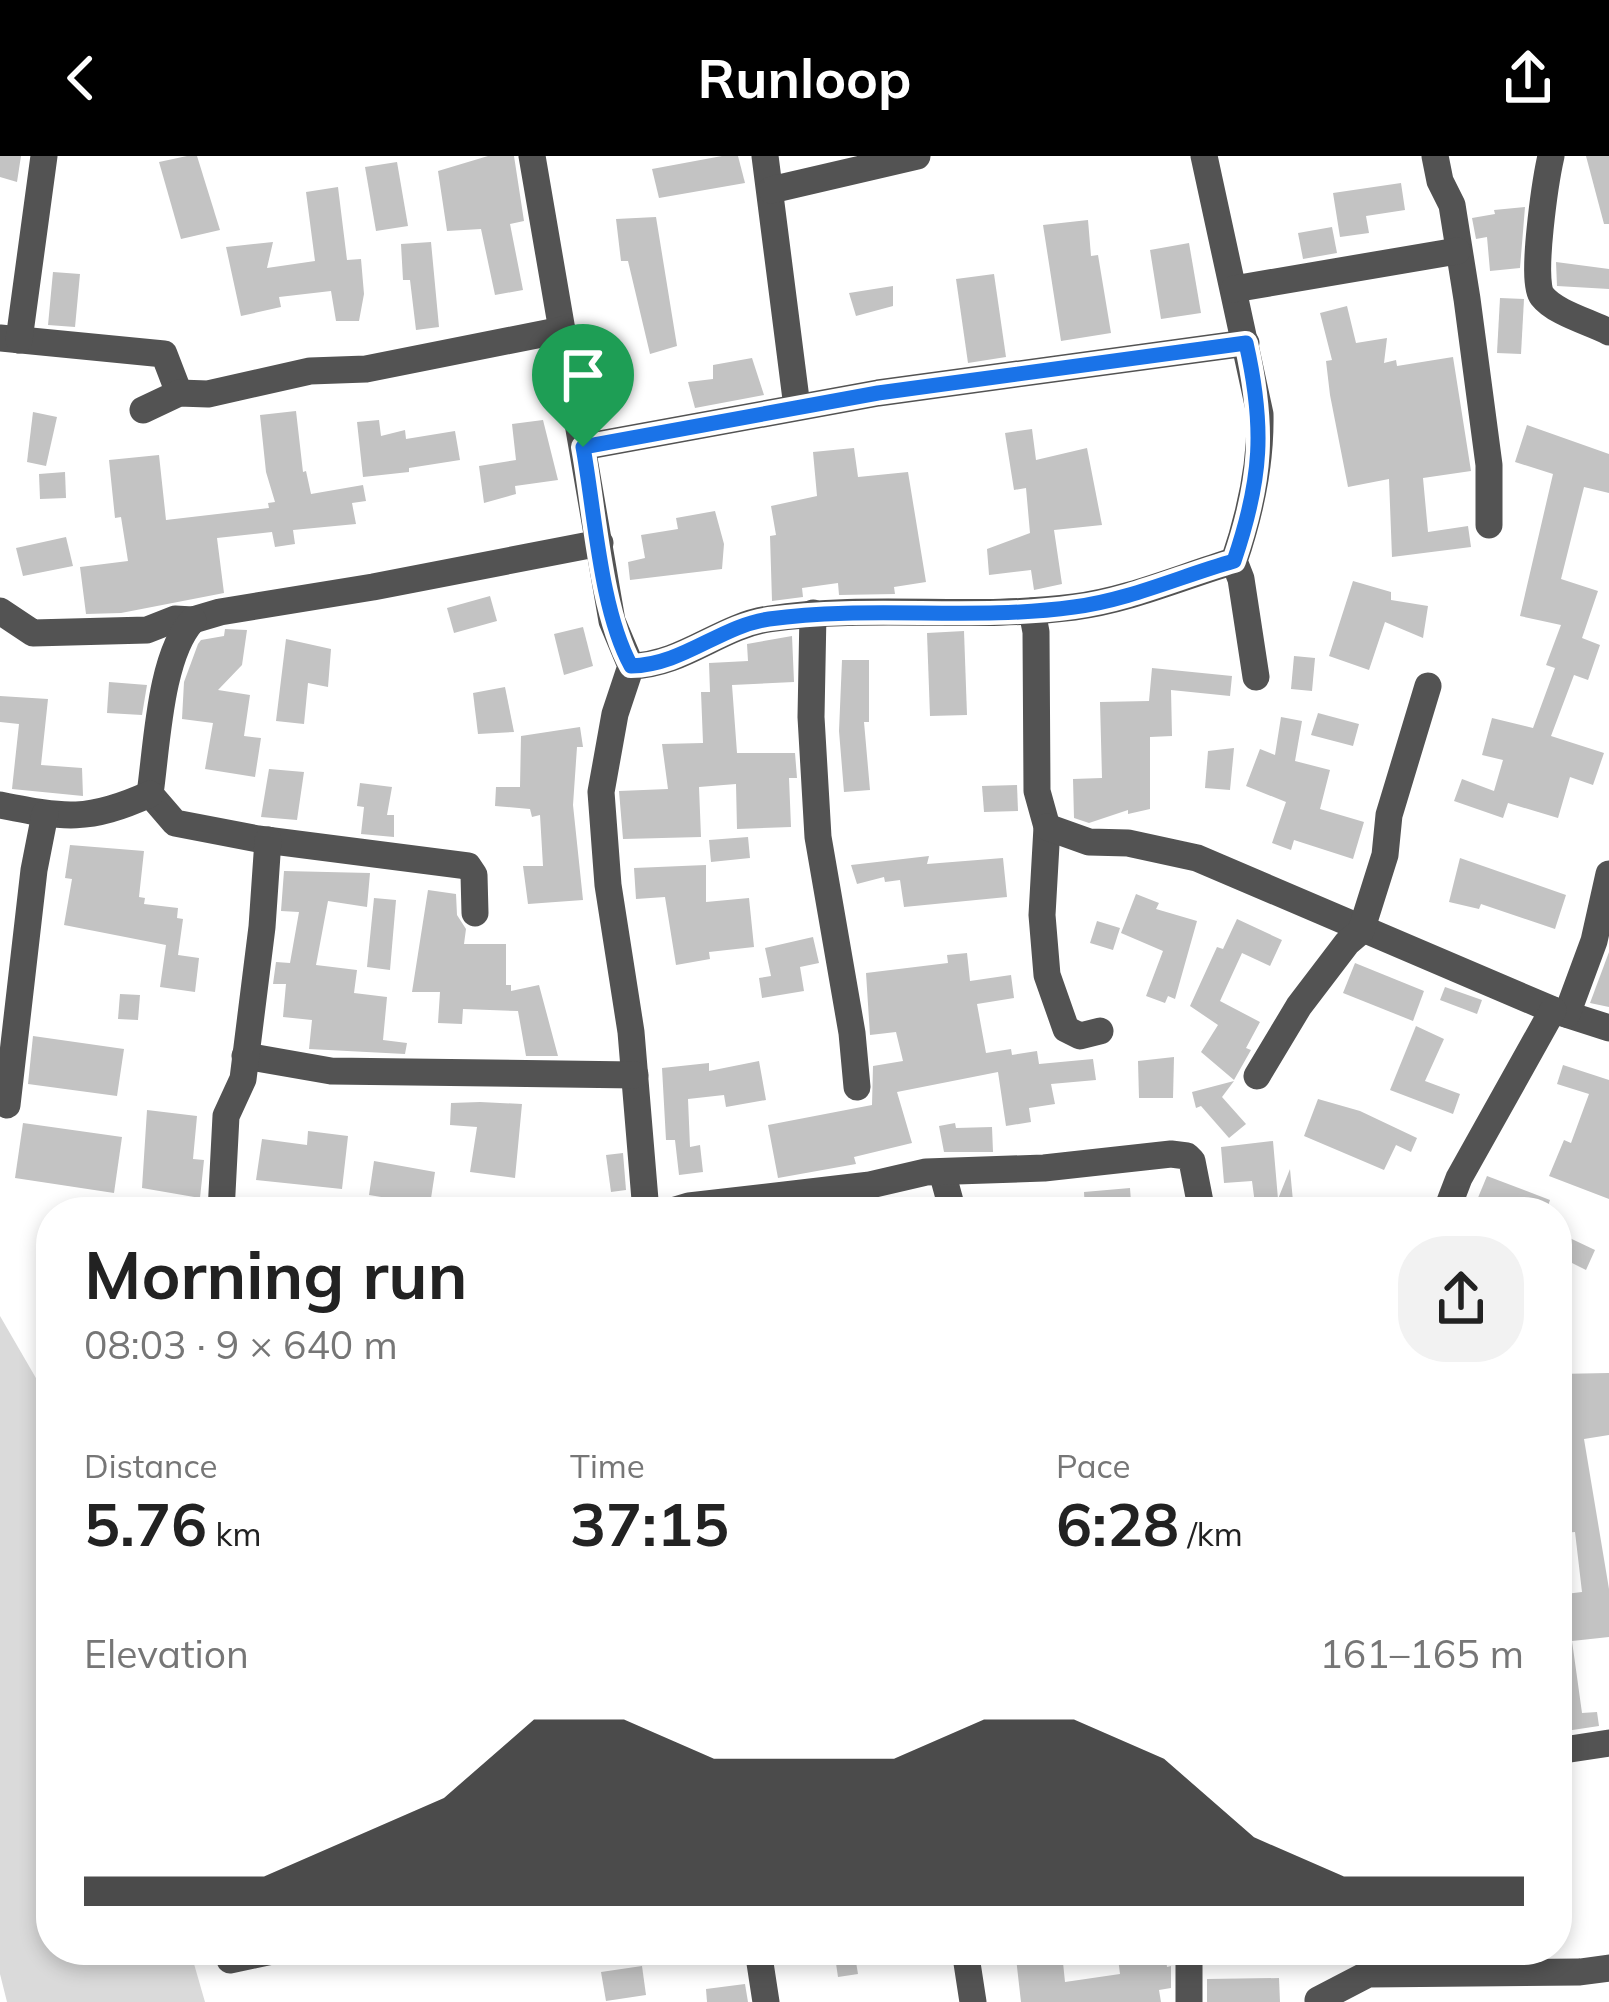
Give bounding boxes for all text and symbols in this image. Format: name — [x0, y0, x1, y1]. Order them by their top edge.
text: Runloop — [697, 44, 912, 112]
icon: back — [48, 45, 114, 111]
icon: share — [1495, 45, 1561, 111]
pin — [532, 324, 634, 447]
icon: arrive — [550, 342, 616, 408]
text: Morning run — [84, 1233, 467, 1316]
button: share — [1398, 1236, 1524, 1362]
text: 08:03 · 9 × 640 m — [84, 1320, 398, 1369]
text: Distance — [84, 1445, 217, 1486]
text: Time — [570, 1445, 645, 1486]
text: Pace — [1056, 1445, 1130, 1486]
text: 5.76 — [84, 1486, 207, 1561]
text: 37:15 — [570, 1486, 729, 1561]
text: 6:28 — [1056, 1486, 1179, 1561]
text: km — [207, 1513, 261, 1554]
text: /km — [1179, 1513, 1243, 1554]
text: Elevation — [84, 1629, 249, 1678]
text: 161–165 m — [1319, 1629, 1524, 1678]

